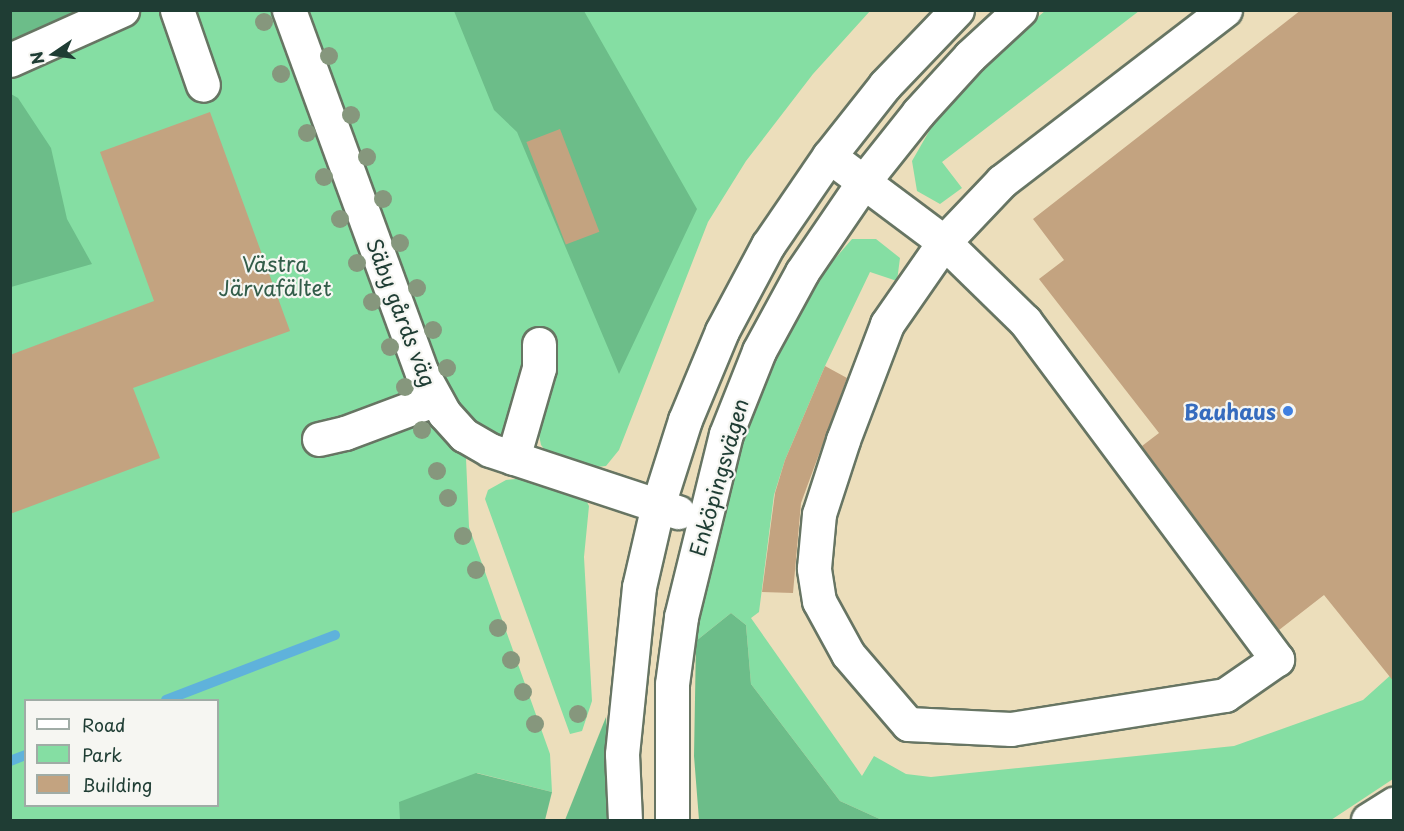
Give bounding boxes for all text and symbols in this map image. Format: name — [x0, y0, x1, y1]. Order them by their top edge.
north arrow — [24, 24, 84, 84]
text: N — [23, 49, 50, 67]
street label: Säby gårds väg — [362, 235, 442, 389]
park label: Västra Järvafältet — [218, 250, 332, 300]
street label: Enköpingsvägen — [683, 395, 753, 559]
place label: Bauhaus — [1184, 398, 1276, 424]
marker: Bauhaus — [1281, 404, 1295, 418]
legend — [24, 699, 219, 807]
text: Road — [82, 711, 126, 738]
text: Park — [82, 741, 122, 768]
text: Building — [82, 771, 152, 798]

